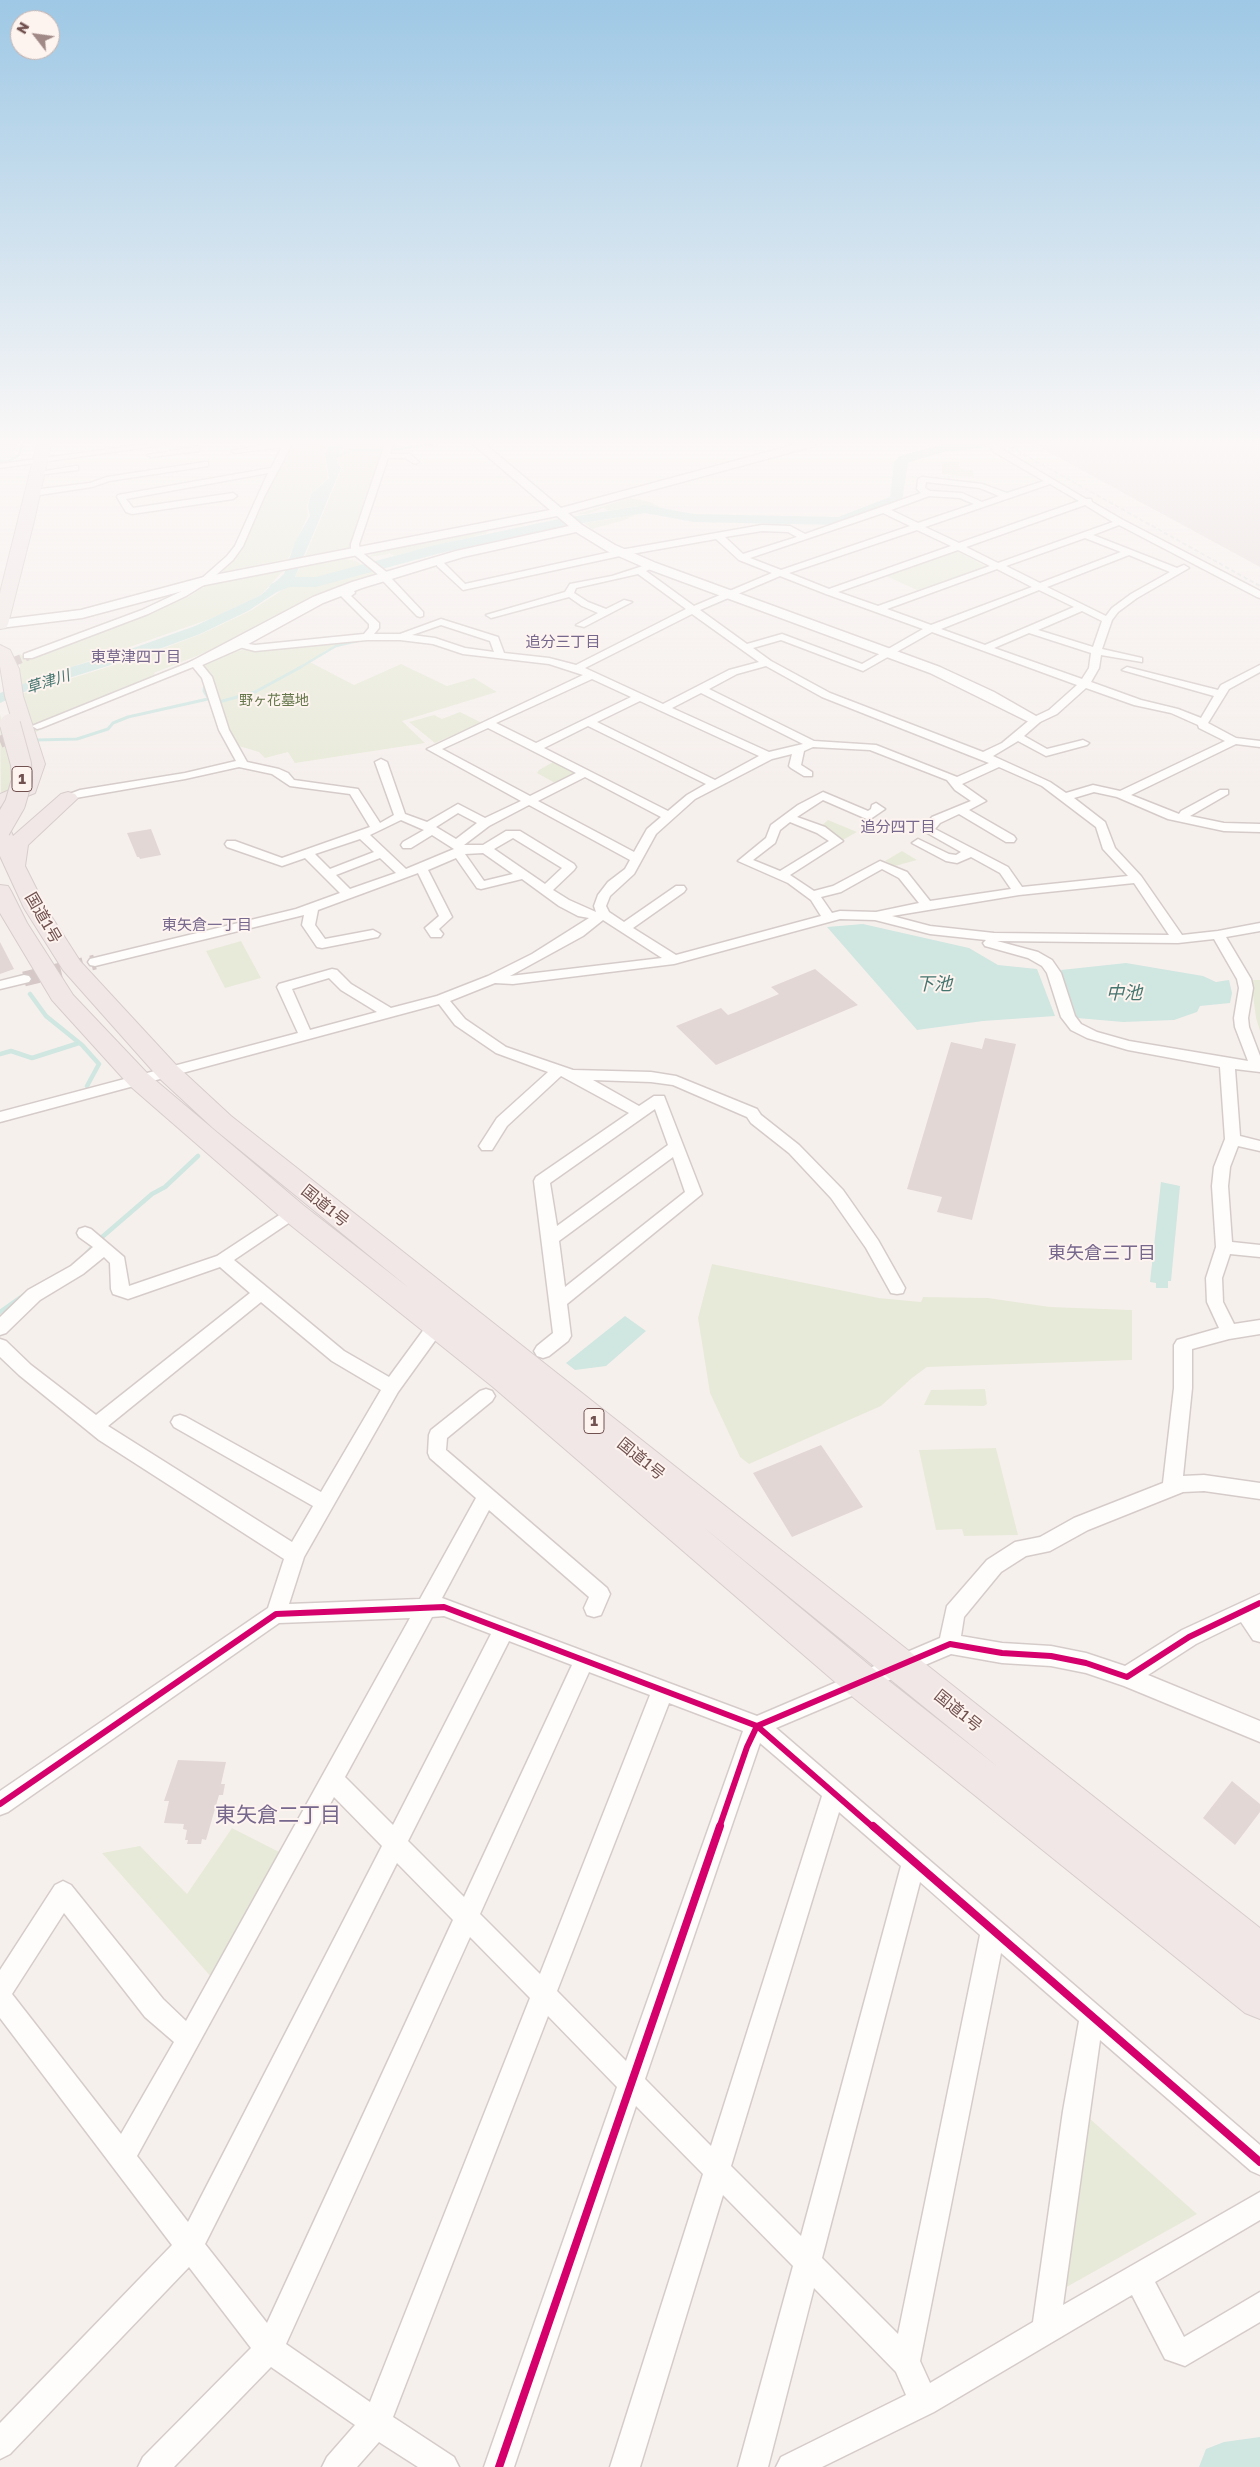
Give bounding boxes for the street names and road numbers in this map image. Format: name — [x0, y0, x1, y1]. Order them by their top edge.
road number: 1 — [12, 766, 32, 792]
street label: 国道1号 — [21, 889, 65, 947]
street label: 国道1号 — [297, 1181, 353, 1231]
road number: 1 — [584, 1408, 604, 1434]
street label: 国道1号 — [613, 1434, 669, 1484]
street label: 国道1号 — [930, 1686, 986, 1736]

